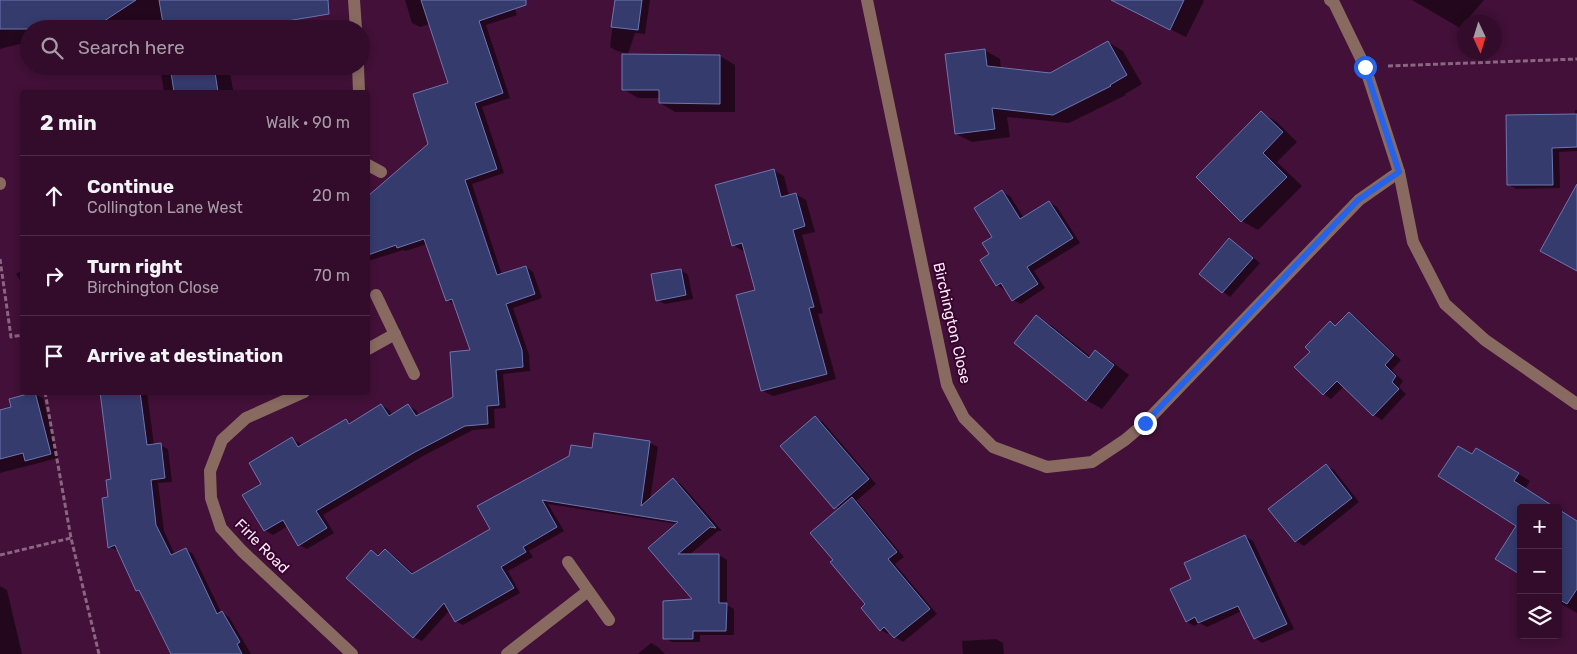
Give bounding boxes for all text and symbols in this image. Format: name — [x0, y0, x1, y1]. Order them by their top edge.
north arrow — [1457, 15, 1502, 60]
search box — [20, 20, 370, 75]
icon: search — [38, 34, 66, 62]
text: Search here — [78, 36, 185, 59]
route start — [1354, 56, 1377, 79]
text: 2 min — [40, 110, 97, 135]
text: Walk · 90 m — [266, 113, 350, 132]
text: Continue — [87, 175, 174, 198]
icon: ahead — [40, 182, 68, 210]
text: 20 m — [312, 186, 350, 205]
text: Collington Lane West — [87, 198, 243, 217]
text: Turn right — [87, 255, 182, 278]
street label: Birchington Close — [929, 261, 975, 385]
icon: right — [40, 262, 68, 290]
text: 70 m — [313, 266, 350, 285]
text: Birchington Close — [87, 278, 219, 297]
icon: arrive — [40, 342, 68, 370]
text: Arrive at destination — [87, 344, 283, 367]
route end — [1134, 412, 1157, 435]
map controls — [1517, 504, 1562, 639]
button: + — [1517, 504, 1562, 549]
street label: Firle Road — [231, 515, 293, 577]
button: − — [1517, 549, 1562, 594]
button: layers — [1517, 594, 1562, 639]

